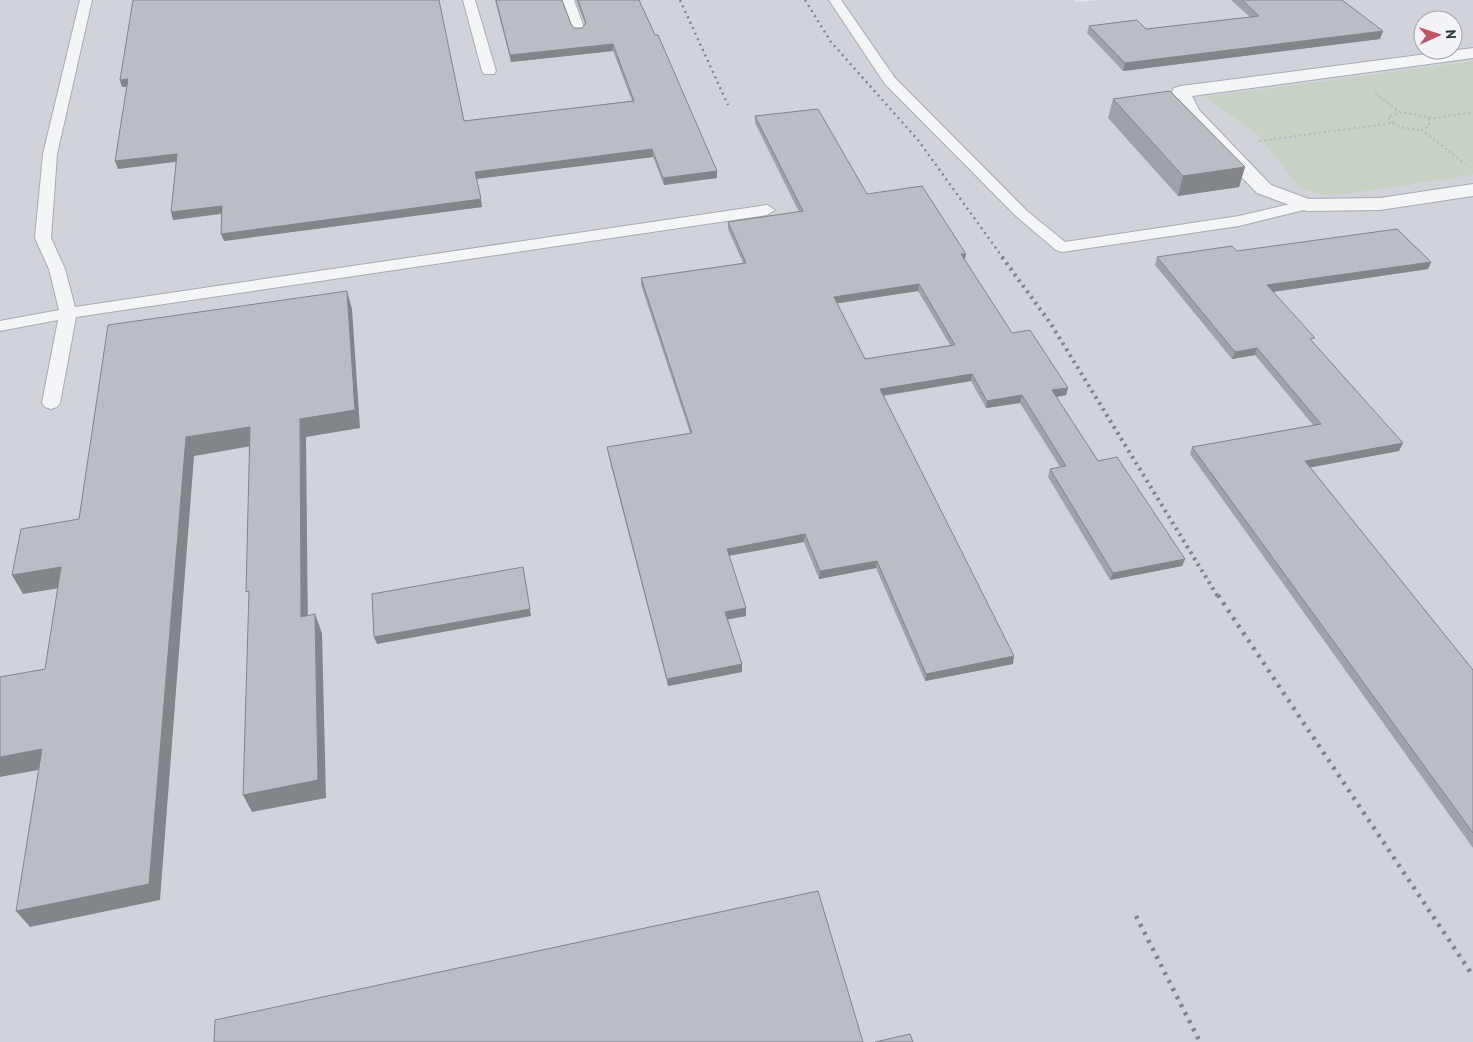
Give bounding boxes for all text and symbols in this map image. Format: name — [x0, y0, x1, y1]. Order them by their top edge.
north arrow — [1413, 10, 1463, 60]
text: N — [1442, 29, 1460, 39]

